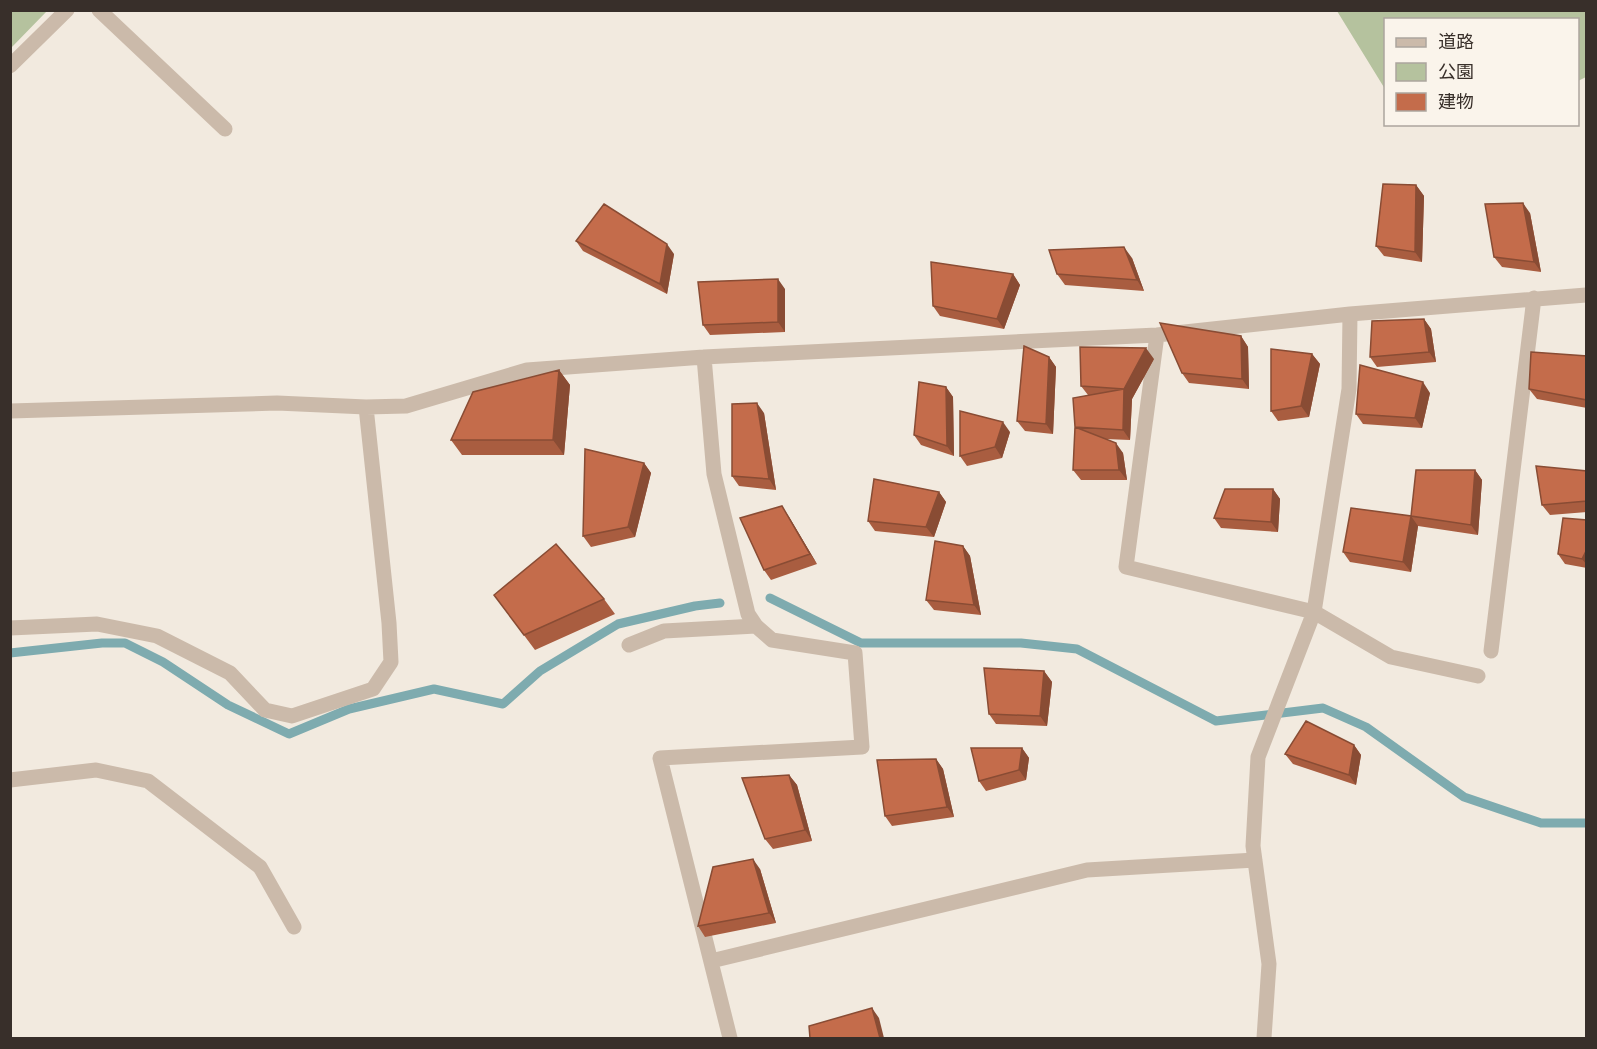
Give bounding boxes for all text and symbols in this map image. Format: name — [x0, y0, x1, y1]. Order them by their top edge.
legend — [1384, 18, 1579, 126]
text: 道路 — [1438, 29, 1474, 54]
text: 公園 — [1438, 59, 1474, 84]
text: 建物 — [1438, 89, 1474, 114]

